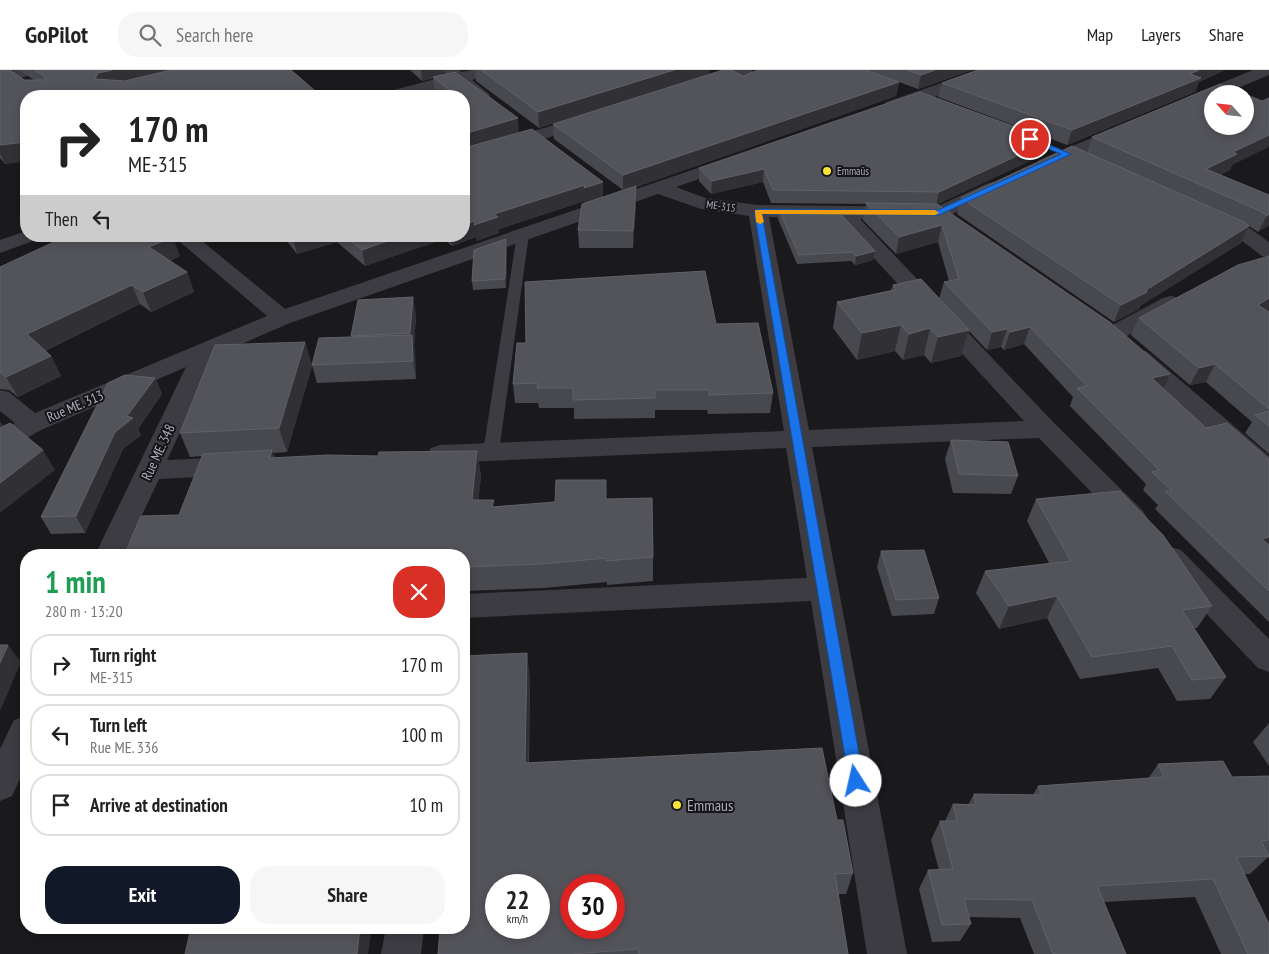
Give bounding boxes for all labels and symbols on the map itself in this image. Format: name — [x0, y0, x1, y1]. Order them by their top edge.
north arrow — [1204, 85, 1254, 135]
pin — [1009, 118, 1051, 160]
place label: Emmaüs — [837, 164, 869, 178]
marker: Emmaüs — [821, 165, 833, 177]
street label: ME-315 — [705, 197, 737, 215]
street label: Rue ME. 313 — [44, 386, 106, 426]
street label: Rue ME. 348 — [137, 421, 179, 483]
position arrow — [829, 754, 881, 806]
place label: Emmaus — [687, 795, 733, 815]
marker: Emmaus — [671, 799, 683, 811]
speed limit sign: 30 — [560, 874, 625, 939]

